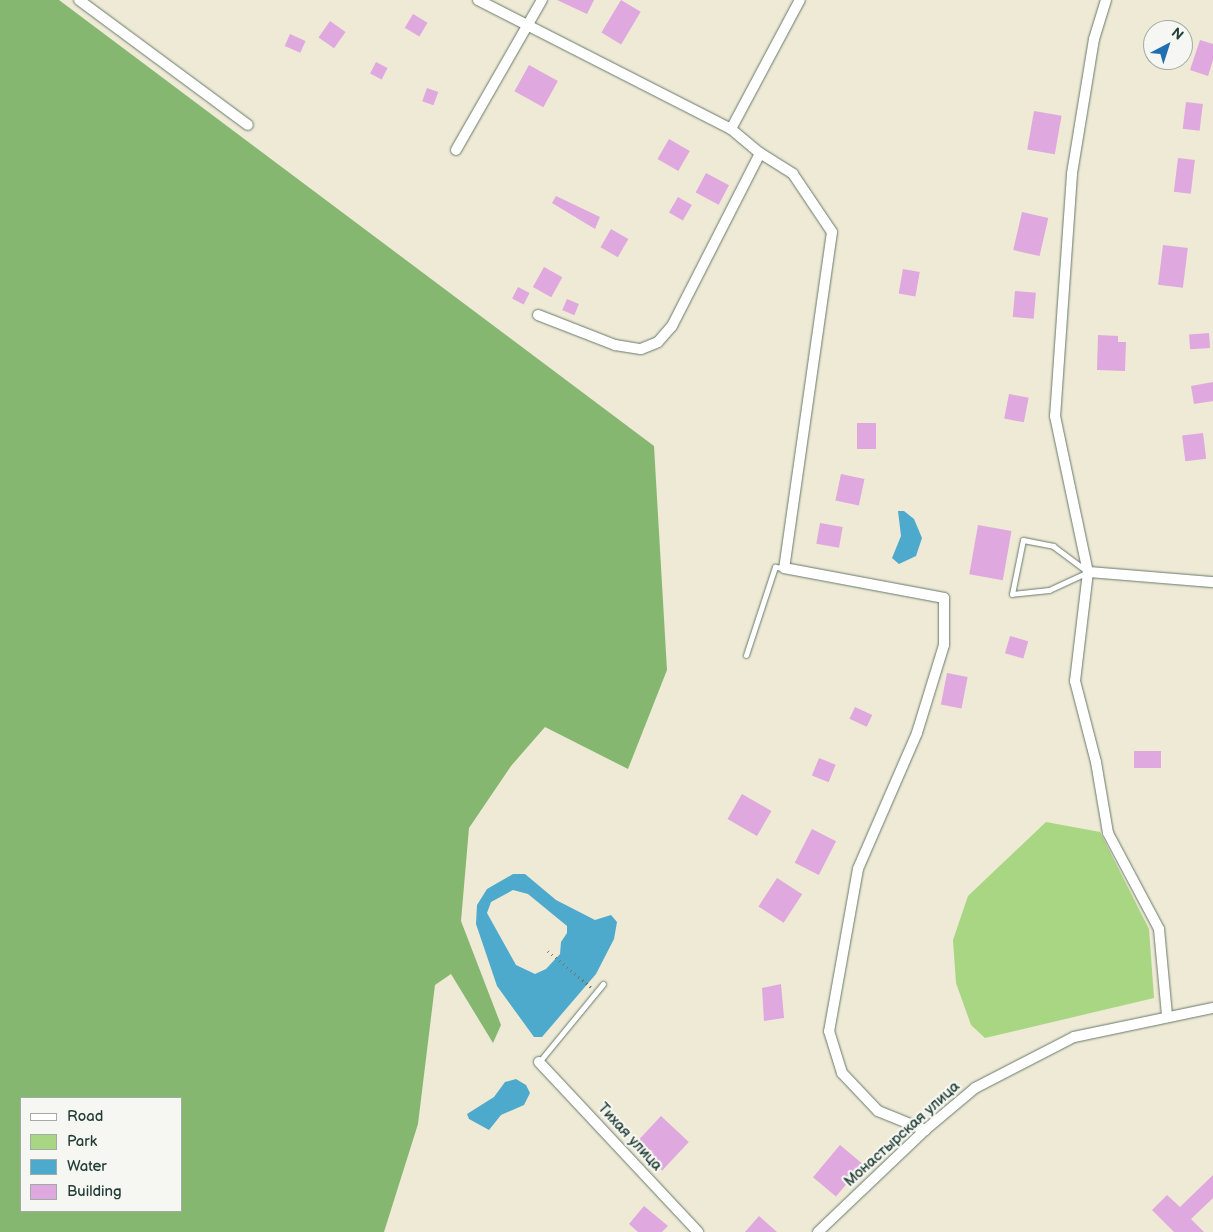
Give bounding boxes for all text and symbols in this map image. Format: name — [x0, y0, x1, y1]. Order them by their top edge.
north arrow — [1143, 20, 1193, 70]
text: N — [1168, 24, 1187, 44]
street label: Монастырская улица — [841, 1077, 963, 1191]
legend — [20, 1097, 182, 1212]
street label: Тихая улица — [594, 1099, 666, 1175]
text: Road — [67, 1107, 103, 1126]
text: Park — [67, 1132, 97, 1151]
text: Water — [67, 1157, 107, 1176]
text: Building — [67, 1182, 122, 1201]

